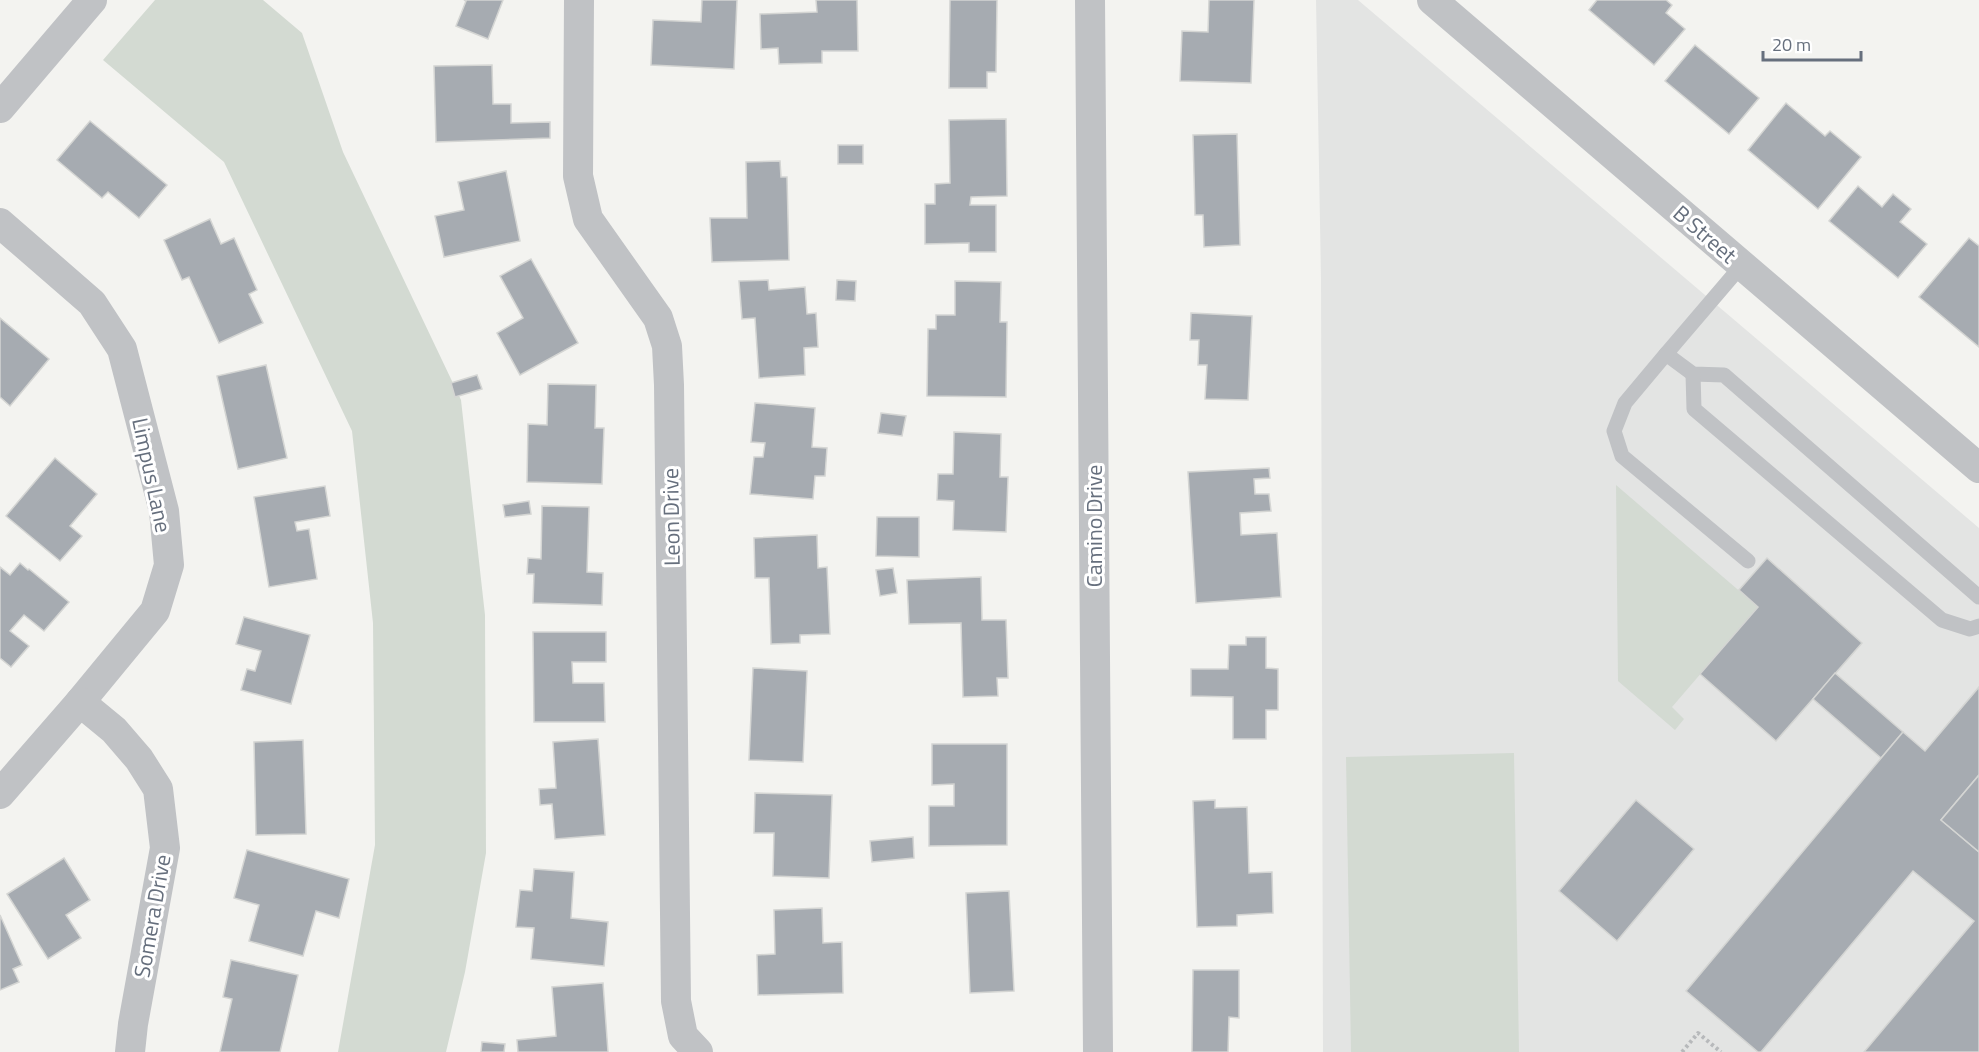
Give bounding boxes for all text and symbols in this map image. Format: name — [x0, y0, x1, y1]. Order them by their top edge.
scale bar — [1763, 24, 1860, 62]
text: 20 m — [1772, 31, 1811, 58]
street label: B Street — [1666, 197, 1745, 272]
street label: Limpus Lane — [123, 414, 181, 536]
street label: Camino Drive — [1077, 465, 1111, 587]
street label: Leon Drive — [653, 468, 689, 566]
street label: Somera Drive — [124, 852, 180, 980]

